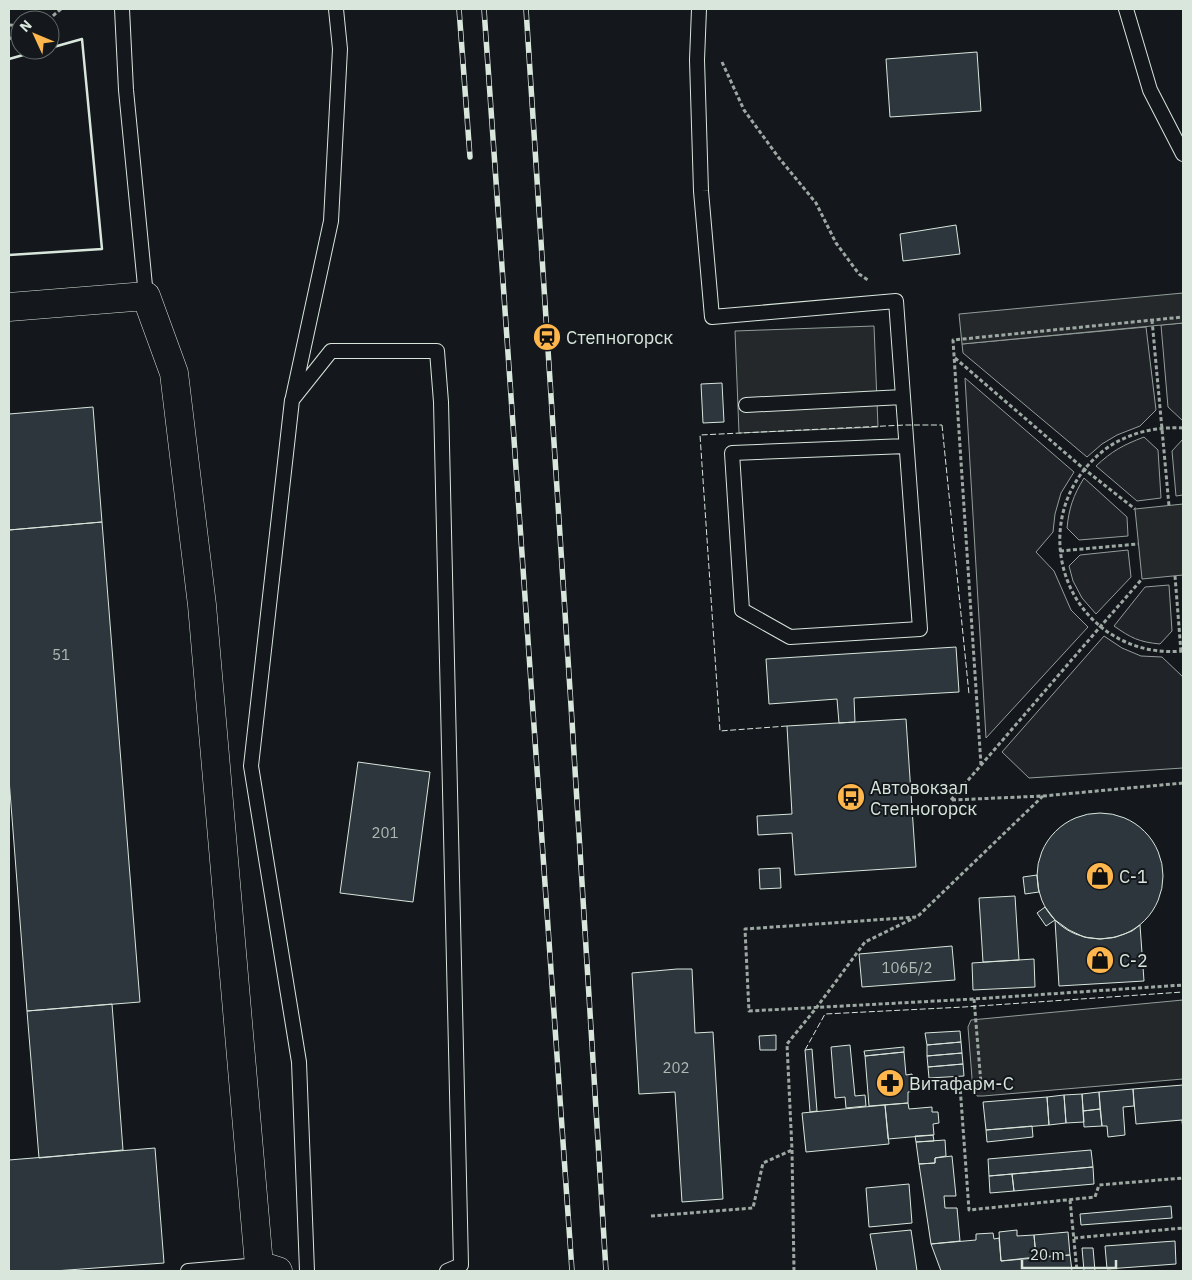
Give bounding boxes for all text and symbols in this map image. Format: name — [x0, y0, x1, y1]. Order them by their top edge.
north arrow — [10, 10, 60, 60]
text: N — [16, 16, 36, 36]
station icon: Степногорск — [532, 322, 562, 352]
place label: Степногорск — [566, 326, 673, 349]
house number: 51 — [52, 645, 70, 664]
place label: Автовокзал Степногорск — [870, 776, 977, 820]
bus stop icon: Автовокзал Степногорск — [836, 782, 866, 812]
house number: 201 — [371, 823, 399, 842]
shop icon: C-1 — [1085, 861, 1115, 891]
place label: C-1 — [1119, 865, 1148, 888]
shop icon: C-2 — [1085, 945, 1115, 975]
place label: C-2 — [1119, 949, 1148, 972]
house number: 106Б/2 — [881, 958, 933, 977]
house number: 202 — [662, 1058, 690, 1077]
pharmacy icon: Витафарм-С — [875, 1068, 905, 1098]
place label: Витафарм-С — [909, 1072, 1014, 1095]
scale bar — [1022, 1238, 1116, 1270]
text: 20 m — [1030, 1245, 1065, 1264]

